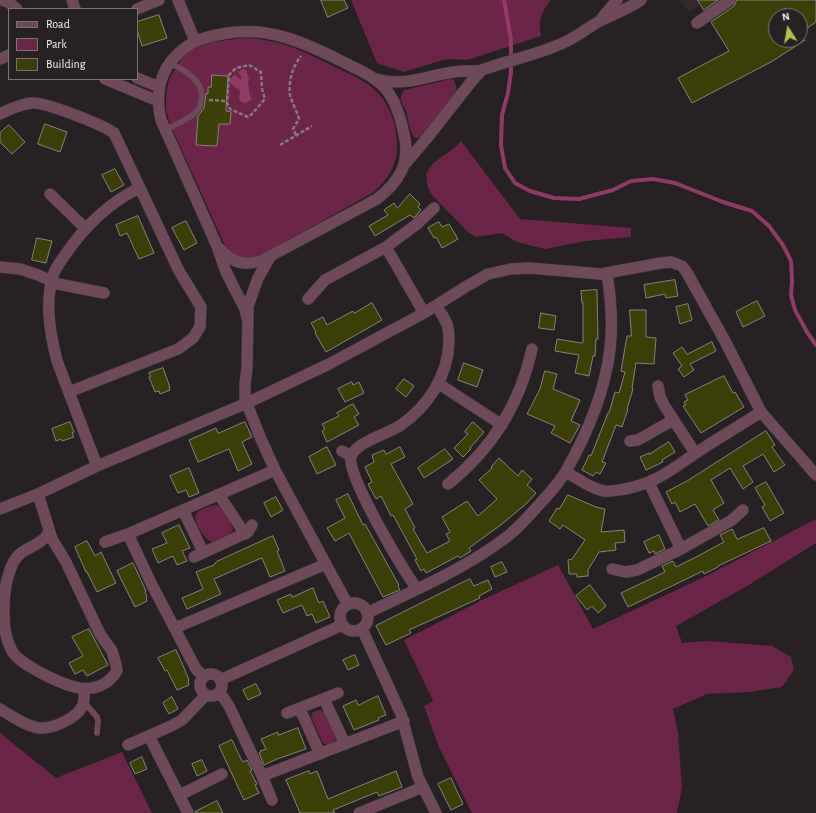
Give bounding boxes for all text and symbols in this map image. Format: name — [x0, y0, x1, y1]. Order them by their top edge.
legend — [8, 8, 138, 80]
north arrow — [768, 8, 808, 48]
text: N — [781, 11, 791, 23]
text: Road — [46, 18, 70, 30]
text: Park — [46, 38, 67, 50]
text: Building — [46, 58, 86, 70]

